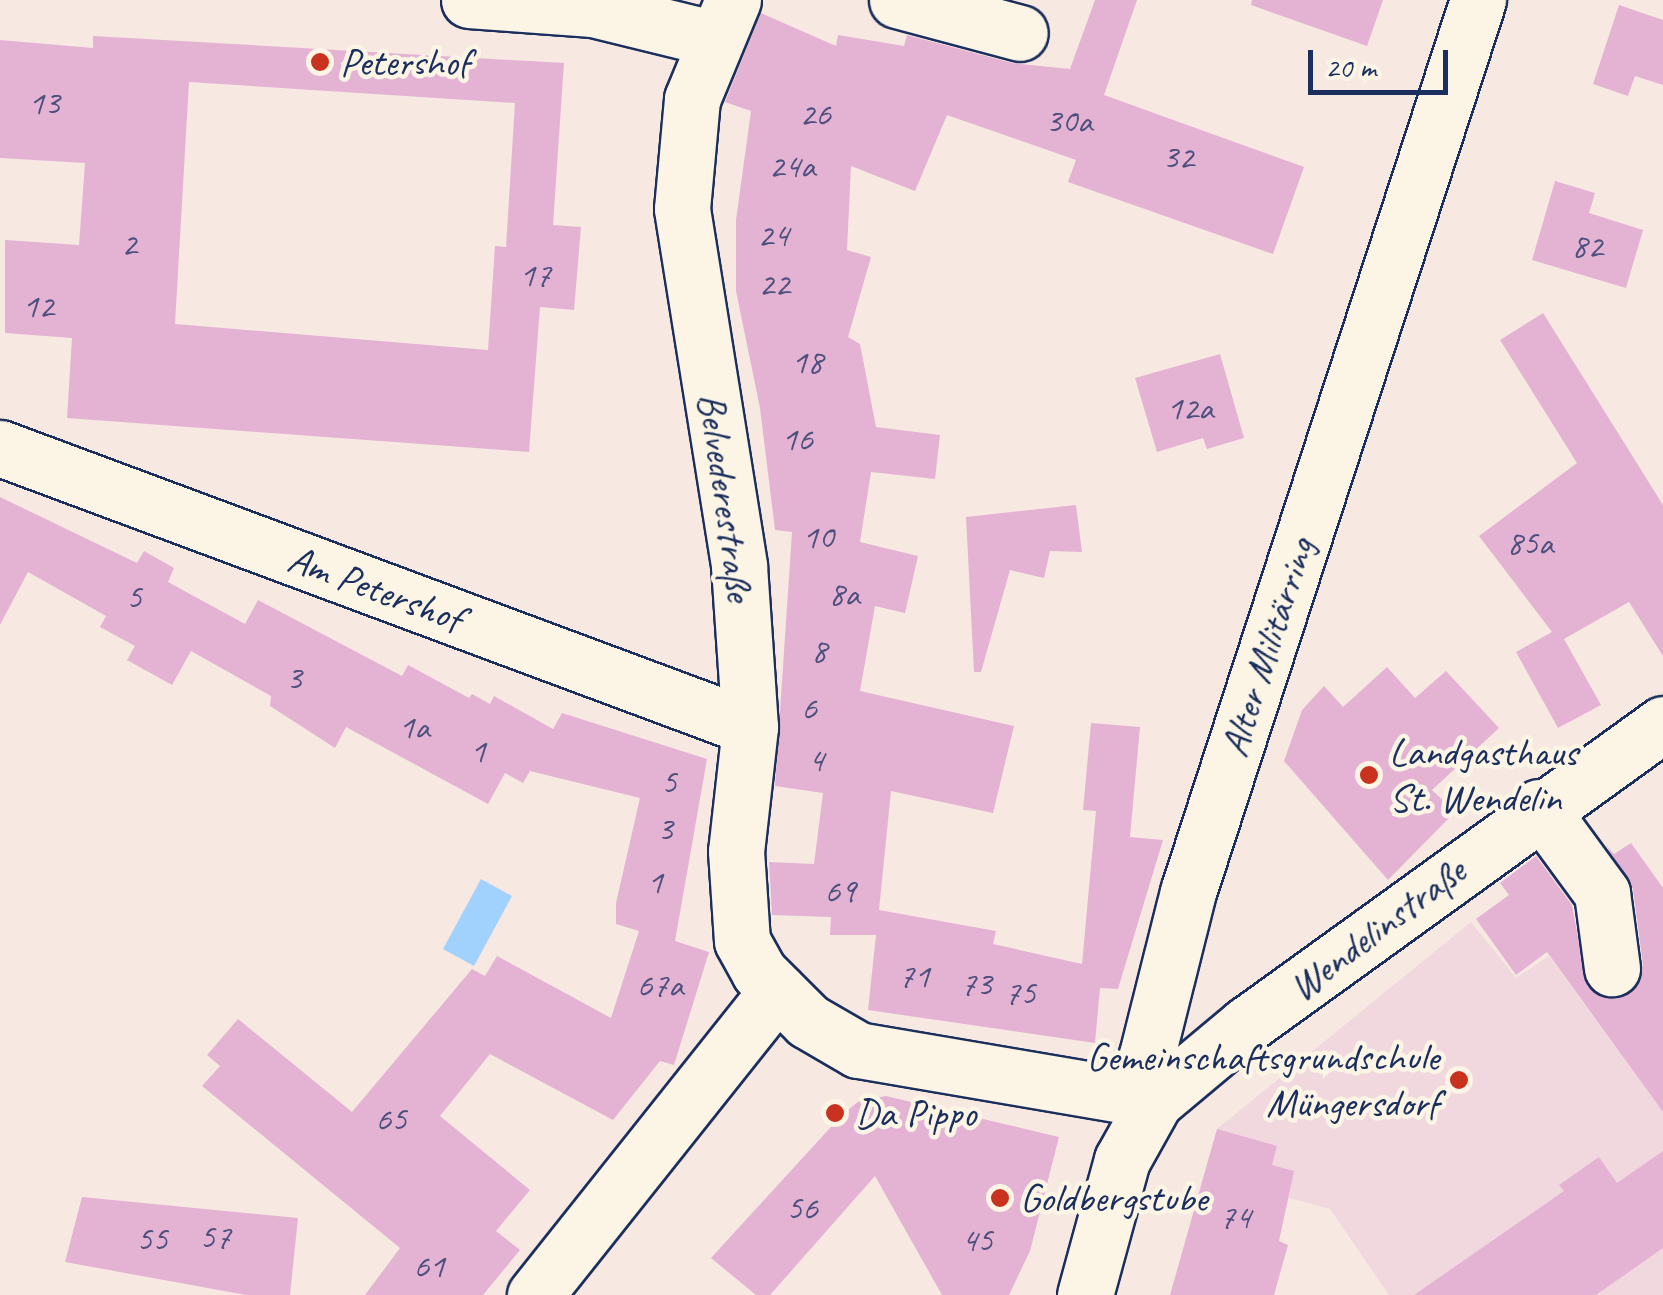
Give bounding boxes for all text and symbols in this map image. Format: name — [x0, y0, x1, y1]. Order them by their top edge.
scale bar — [1313, 30, 1453, 92]
place label: Petershof — [340, 38, 469, 86]
text: 20 m — [1325, 48, 1376, 86]
marker: Petershof — [309, 51, 331, 73]
house number: 13 — [28, 82, 60, 124]
house number: 26 — [799, 93, 831, 135]
house number: 30a — [1046, 100, 1092, 142]
house number: 32 — [1162, 136, 1194, 178]
house number: 24a — [769, 145, 815, 187]
house number: 24 — [757, 214, 789, 256]
house number: 2 — [121, 223, 137, 265]
house number: 82 — [1571, 225, 1603, 267]
house number: 17 — [519, 254, 551, 296]
house number: 22 — [758, 263, 790, 305]
house number: 12 — [22, 285, 54, 327]
house number: 18 — [791, 341, 823, 383]
house number: 12a — [1167, 387, 1213, 429]
street label: Belvederestraße — [688, 390, 764, 604]
house number: 16 — [781, 418, 813, 460]
house number: 10 — [802, 516, 834, 558]
house number: 85a — [1507, 522, 1553, 564]
street label: Alter Militärring — [1209, 532, 1325, 762]
street label: Am Petershof — [282, 534, 468, 642]
house number: 8a — [828, 573, 860, 615]
house number: 5 — [126, 576, 142, 618]
house number: 8 — [811, 630, 827, 672]
house number: 3 — [286, 657, 302, 699]
house number: 6 — [801, 687, 817, 729]
house number: 1a — [398, 706, 430, 748]
place label: Landgasthaus St. Wendelin — [1389, 728, 1577, 822]
house number: 1 — [470, 730, 486, 772]
house number: 4 — [808, 739, 824, 781]
house number: 5 — [661, 761, 677, 803]
marker: Landgasthaus St. Wendelin — [1358, 764, 1380, 786]
house number: 3 — [657, 808, 673, 850]
street label: Wendelinstraße — [1279, 847, 1475, 1011]
house number: 1 — [647, 861, 663, 903]
house number: 69 — [824, 870, 856, 912]
house number: 71 — [898, 955, 930, 997]
house number: 73 — [960, 963, 992, 1005]
house number: 67a — [637, 964, 683, 1006]
house number: 75 — [1004, 972, 1036, 1014]
place label: Gemeinschaftsgrundschule Müngersdorf — [1086, 1033, 1439, 1127]
marker: Gemeinschaftsgrundschule Müngersdorf — [1448, 1069, 1470, 1091]
place label: Da Pippo — [855, 1089, 976, 1137]
house number: 65 — [375, 1098, 407, 1140]
marker: Da Pippo — [824, 1102, 846, 1124]
place label: Goldbergstube — [1020, 1174, 1207, 1222]
house number: 56 — [786, 1187, 818, 1229]
marker: Goldbergstube — [989, 1187, 1011, 1209]
house number: 74 — [1219, 1196, 1251, 1238]
house number: 57 — [199, 1216, 231, 1258]
house number: 55 — [136, 1218, 168, 1260]
house number: 45 — [961, 1219, 993, 1261]
house number: 61 — [413, 1245, 445, 1287]

